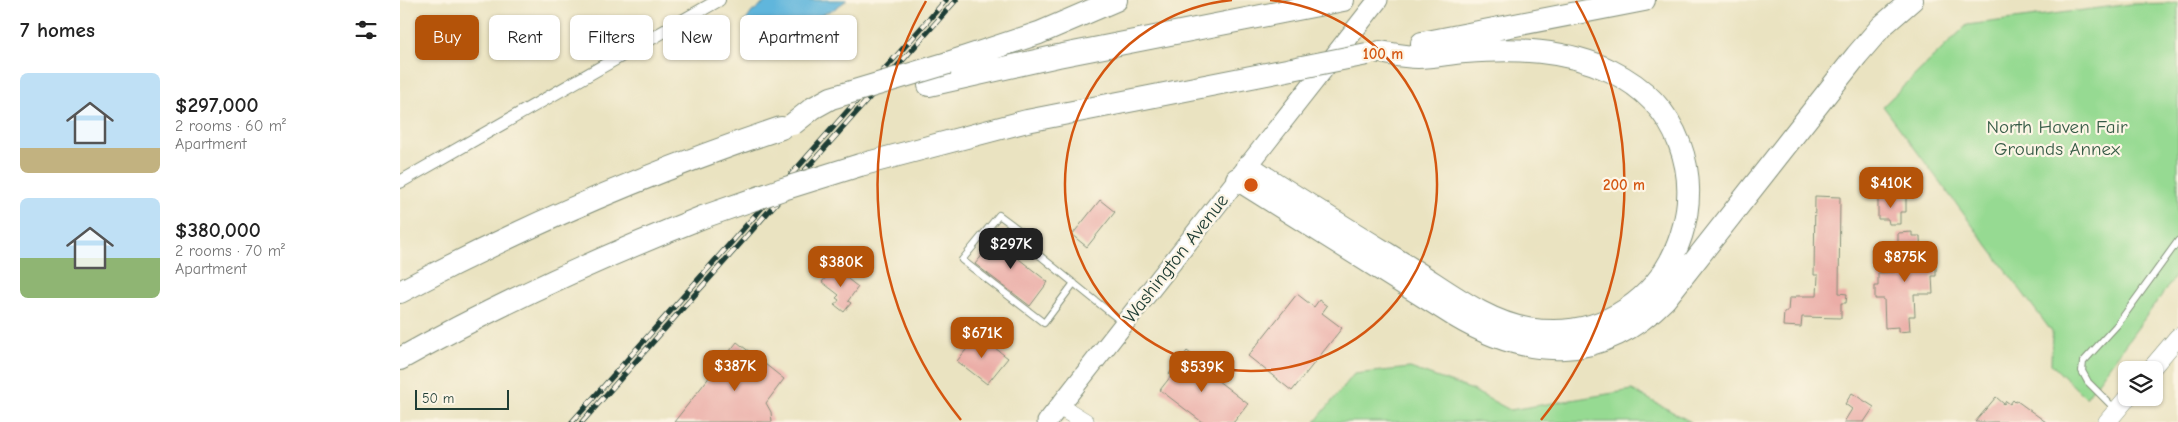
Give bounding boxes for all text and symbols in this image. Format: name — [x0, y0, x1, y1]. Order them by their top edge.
chip: Buy — [415, 15, 479, 60]
chip: Rent — [489, 15, 560, 60]
chip: Filters — [570, 15, 653, 60]
chip: New — [663, 15, 730, 60]
chip: Apartment — [740, 15, 857, 60]
icon: filters — [352, 16, 380, 44]
text: 7 homes — [20, 18, 95, 42]
text: 100 m — [1363, 45, 1403, 63]
icon: home — [60, 93, 120, 153]
text: $297,000 — [175, 93, 259, 117]
park label: North Haven Fair Grounds Annex — [1986, 116, 2128, 160]
text: 2 rooms · 60 m² — [175, 117, 286, 135]
text: Apartment — [175, 135, 247, 153]
pin: $410K — [1856, 166, 1926, 209]
text: $410K — [1870, 174, 1912, 192]
centre of rings — [1242, 176, 1260, 194]
text: 200 m — [1603, 176, 1645, 194]
street label: Washington Avenue — [1119, 190, 1233, 327]
icon: home — [60, 218, 120, 278]
text: $380,000 — [175, 218, 261, 242]
pin: $297K — [976, 228, 1046, 270]
text: $297K — [990, 235, 1032, 253]
pin: $875K — [1870, 240, 1940, 283]
text: 2 rooms · 70 m² — [175, 242, 285, 260]
pin: $380K — [806, 246, 876, 288]
text: $875K — [1884, 248, 1926, 266]
text: $380K — [819, 253, 863, 271]
text: Apartment — [175, 260, 247, 278]
pin: $671K — [947, 316, 1017, 359]
text: $671K — [962, 324, 1002, 342]
pin: $387K — [700, 350, 770, 392]
pin: $539K — [1167, 350, 1237, 393]
text: $387K — [714, 357, 756, 375]
text: $539K — [1180, 358, 1224, 376]
map controls — [2118, 361, 2163, 406]
button: layers — [2118, 361, 2163, 406]
scale bar — [415, 387, 509, 410]
text: 50 m — [422, 390, 454, 407]

